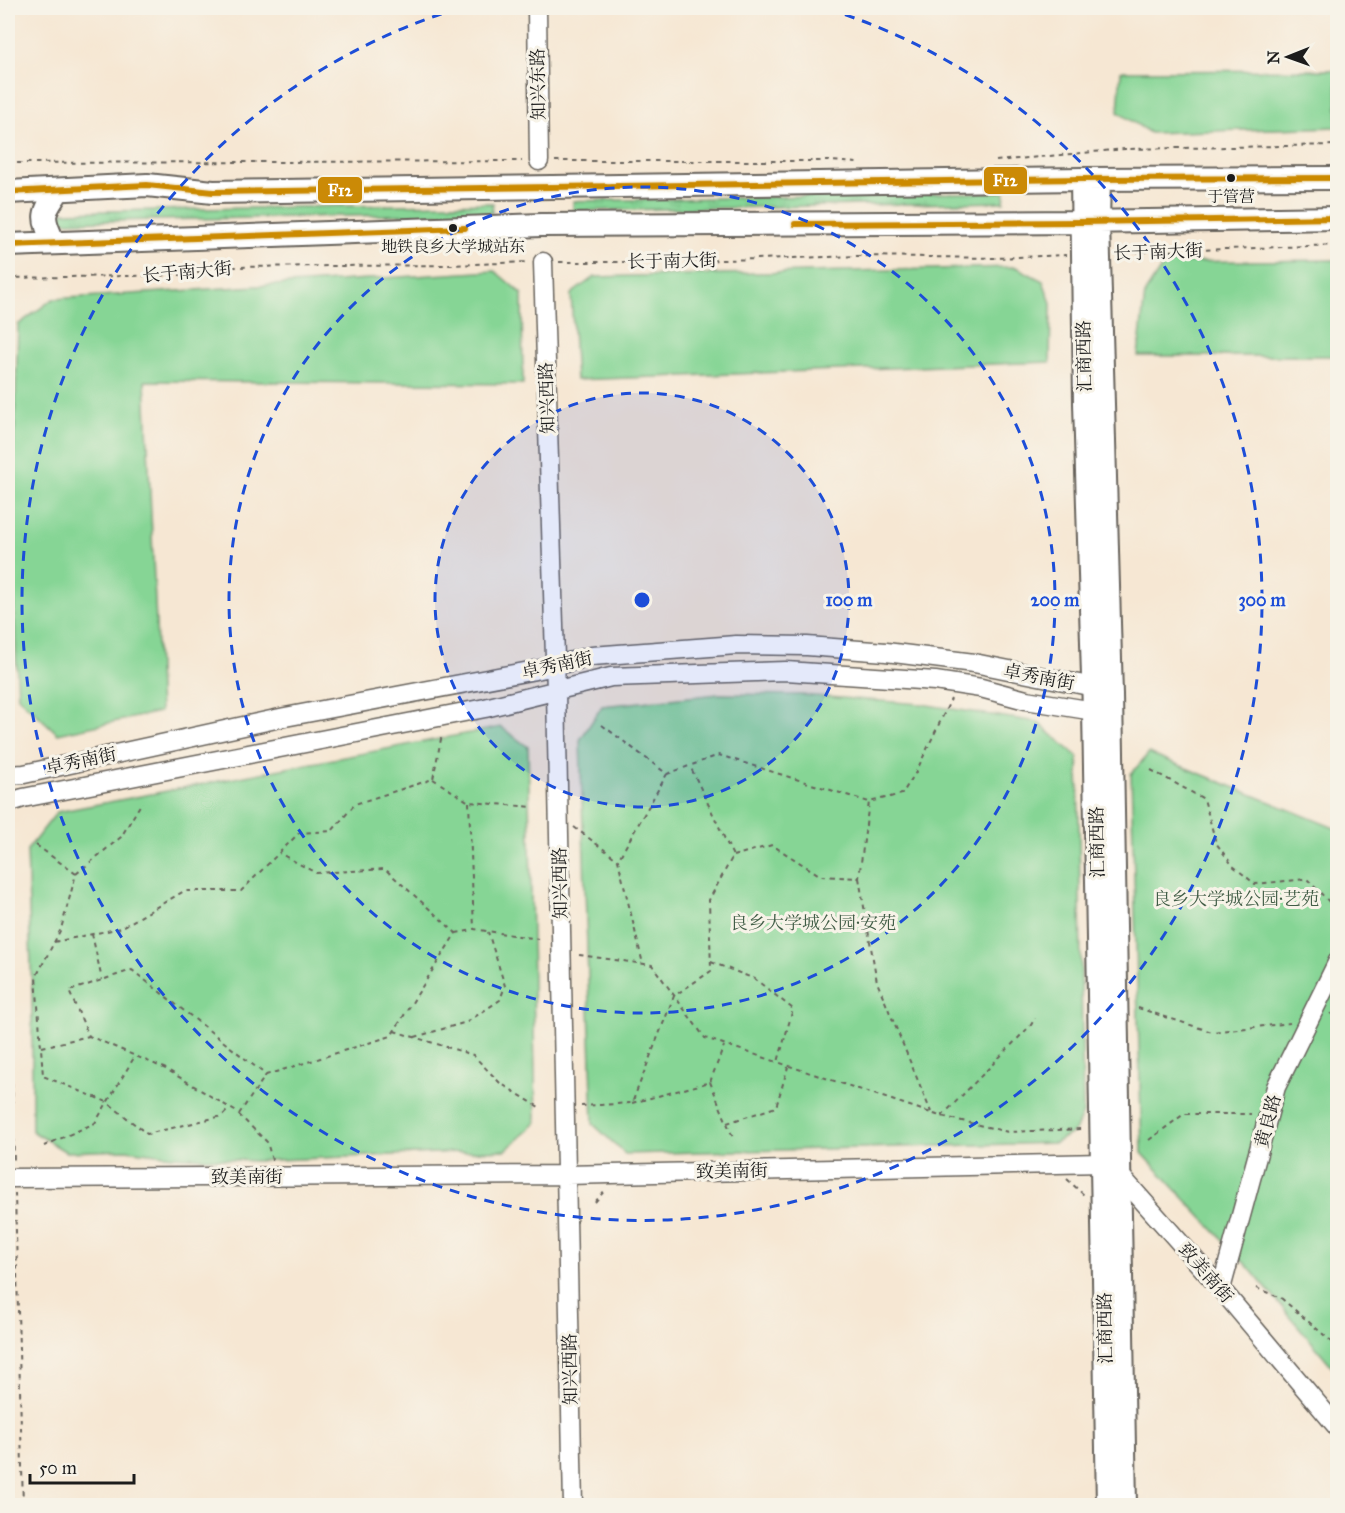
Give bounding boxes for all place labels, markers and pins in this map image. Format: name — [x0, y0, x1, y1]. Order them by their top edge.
marker: 于管营 — [1225, 172, 1237, 184]
place label: 于管营 — [1207, 187, 1255, 206]
marker: 地铁良乡大学城站东 — [447, 222, 459, 234]
place label: 地铁良乡大学城站东 — [381, 237, 525, 256]
centre of rings — [632, 590, 652, 610]

